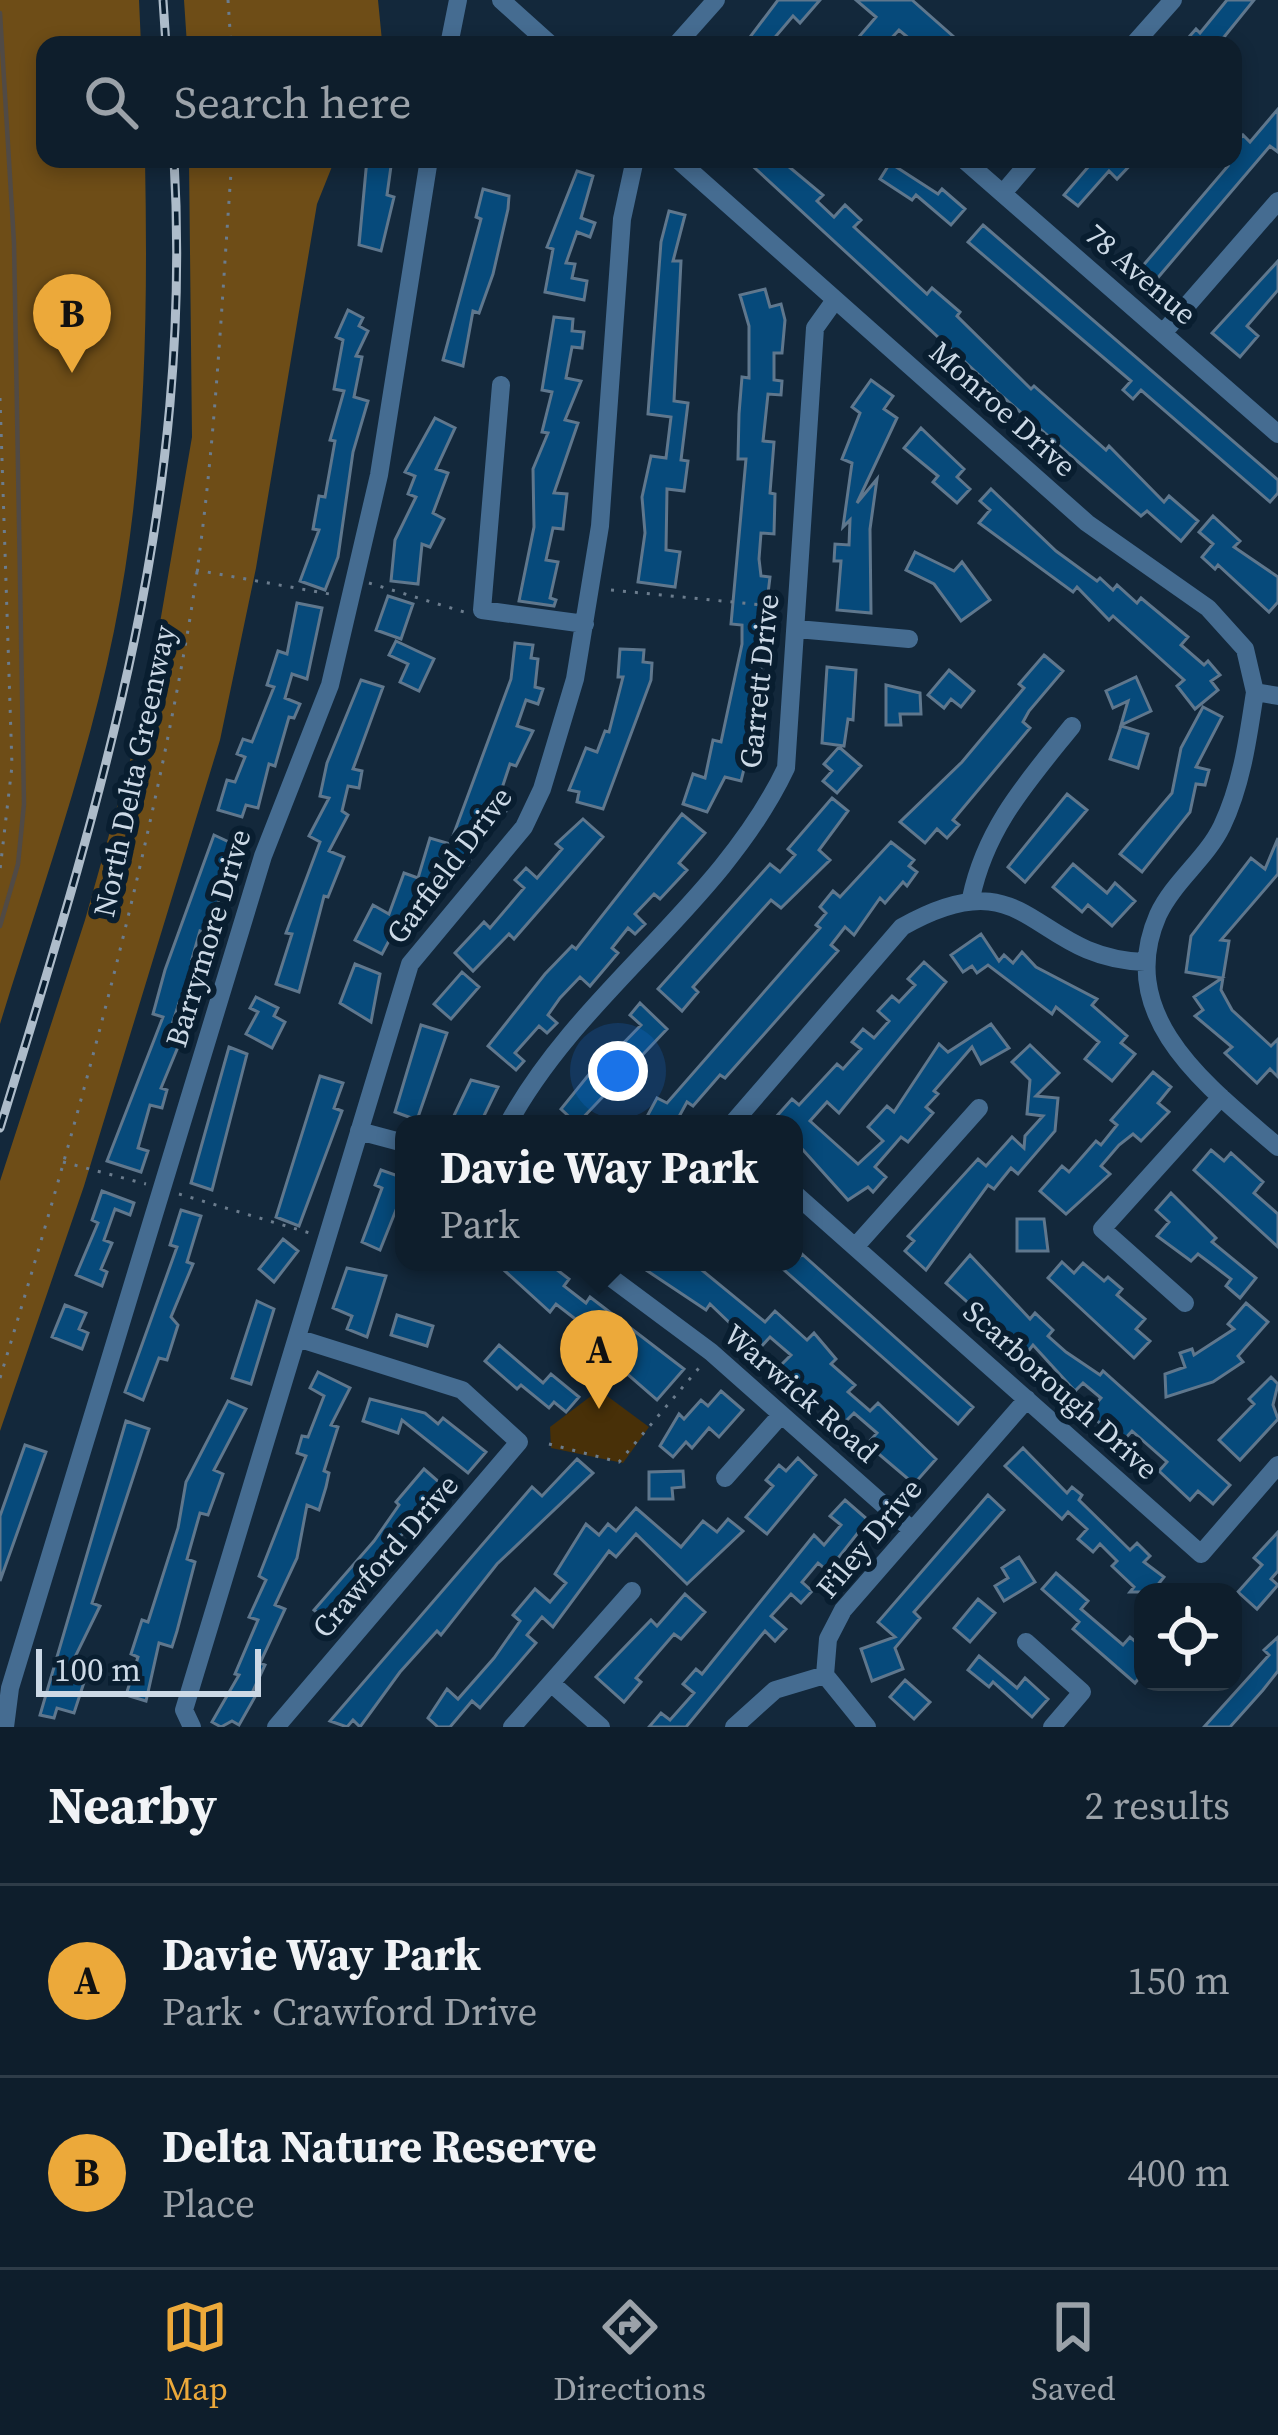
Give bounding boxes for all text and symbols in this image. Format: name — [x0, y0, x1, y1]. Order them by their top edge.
search box — [36, 36, 1242, 168]
icon: search — [78, 69, 144, 135]
text: Search here — [174, 71, 411, 133]
street label: 78 Avenue — [1076, 214, 1206, 334]
pin: B — [33, 274, 111, 373]
street label: Monroe Drive — [921, 332, 1085, 486]
street label: Garrett Drive — [729, 592, 789, 770]
street label: North Delta Greenway — [83, 621, 185, 920]
street label: Garfield Drive — [376, 778, 522, 952]
street label: Barrymore Drive — [155, 824, 261, 1052]
your location — [588, 1041, 648, 1101]
popup — [395, 1115, 803, 1271]
text: Davie Way Park — [440, 1136, 758, 1198]
text: Park — [440, 1198, 520, 1251]
street label: Scarborough Drive — [955, 1291, 1167, 1489]
pin: A — [560, 1310, 638, 1409]
street label: Warwick Road — [715, 1314, 887, 1472]
street label: Crawford Drive — [303, 1465, 467, 1647]
street label: Filey Drive — [807, 1469, 931, 1607]
map controls — [1134, 1583, 1242, 1691]
button: locate — [1134, 1583, 1242, 1691]
scale bar — [36, 1643, 261, 1696]
text: 100 m — [54, 1647, 141, 1692]
text: Nearby — [48, 1770, 217, 1840]
text: 2 results — [1085, 1779, 1230, 1832]
text: Davie Way Park — [162, 1923, 481, 1985]
text: A — [74, 1954, 100, 2007]
text: 150 m — [1127, 1954, 1230, 2007]
text: Park · Crawford Drive — [162, 1985, 537, 2038]
text: Delta Nature Reserve — [162, 2115, 597, 2177]
text: B — [74, 2146, 100, 2199]
text: 400 m — [1127, 2146, 1230, 2199]
text: Place — [162, 2177, 255, 2230]
tab: Map — [162, 2294, 228, 2411]
tab: Directions — [553, 2294, 706, 2411]
tab: Saved — [1031, 2294, 1116, 2411]

